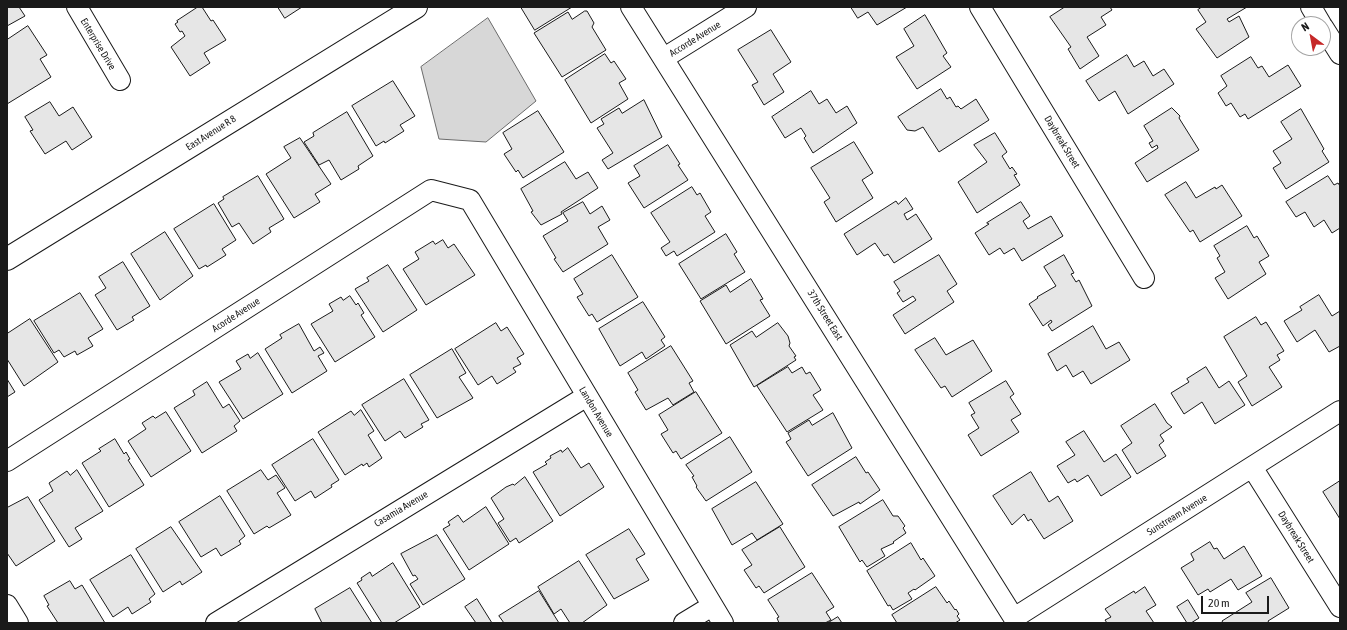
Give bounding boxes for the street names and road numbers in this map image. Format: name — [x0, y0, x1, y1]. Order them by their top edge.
street label: Enterprise Drive — [78, 16, 118, 72]
street label: Accorde Avenue — [667, 18, 723, 60]
street label: East Avenue R 8 — [184, 113, 238, 153]
street label: Daybreak Street — [1042, 114, 1082, 170]
street label: 37th Street East — [805, 288, 845, 342]
street label: Acorde Avenue — [210, 295, 262, 335]
street label: Landon Avenue — [576, 385, 616, 439]
street label: Casamia Avenue — [372, 488, 430, 530]
street label: Sunstream Avenue — [1145, 492, 1209, 538]
street label: Daybreak Street — [1275, 509, 1317, 565]

